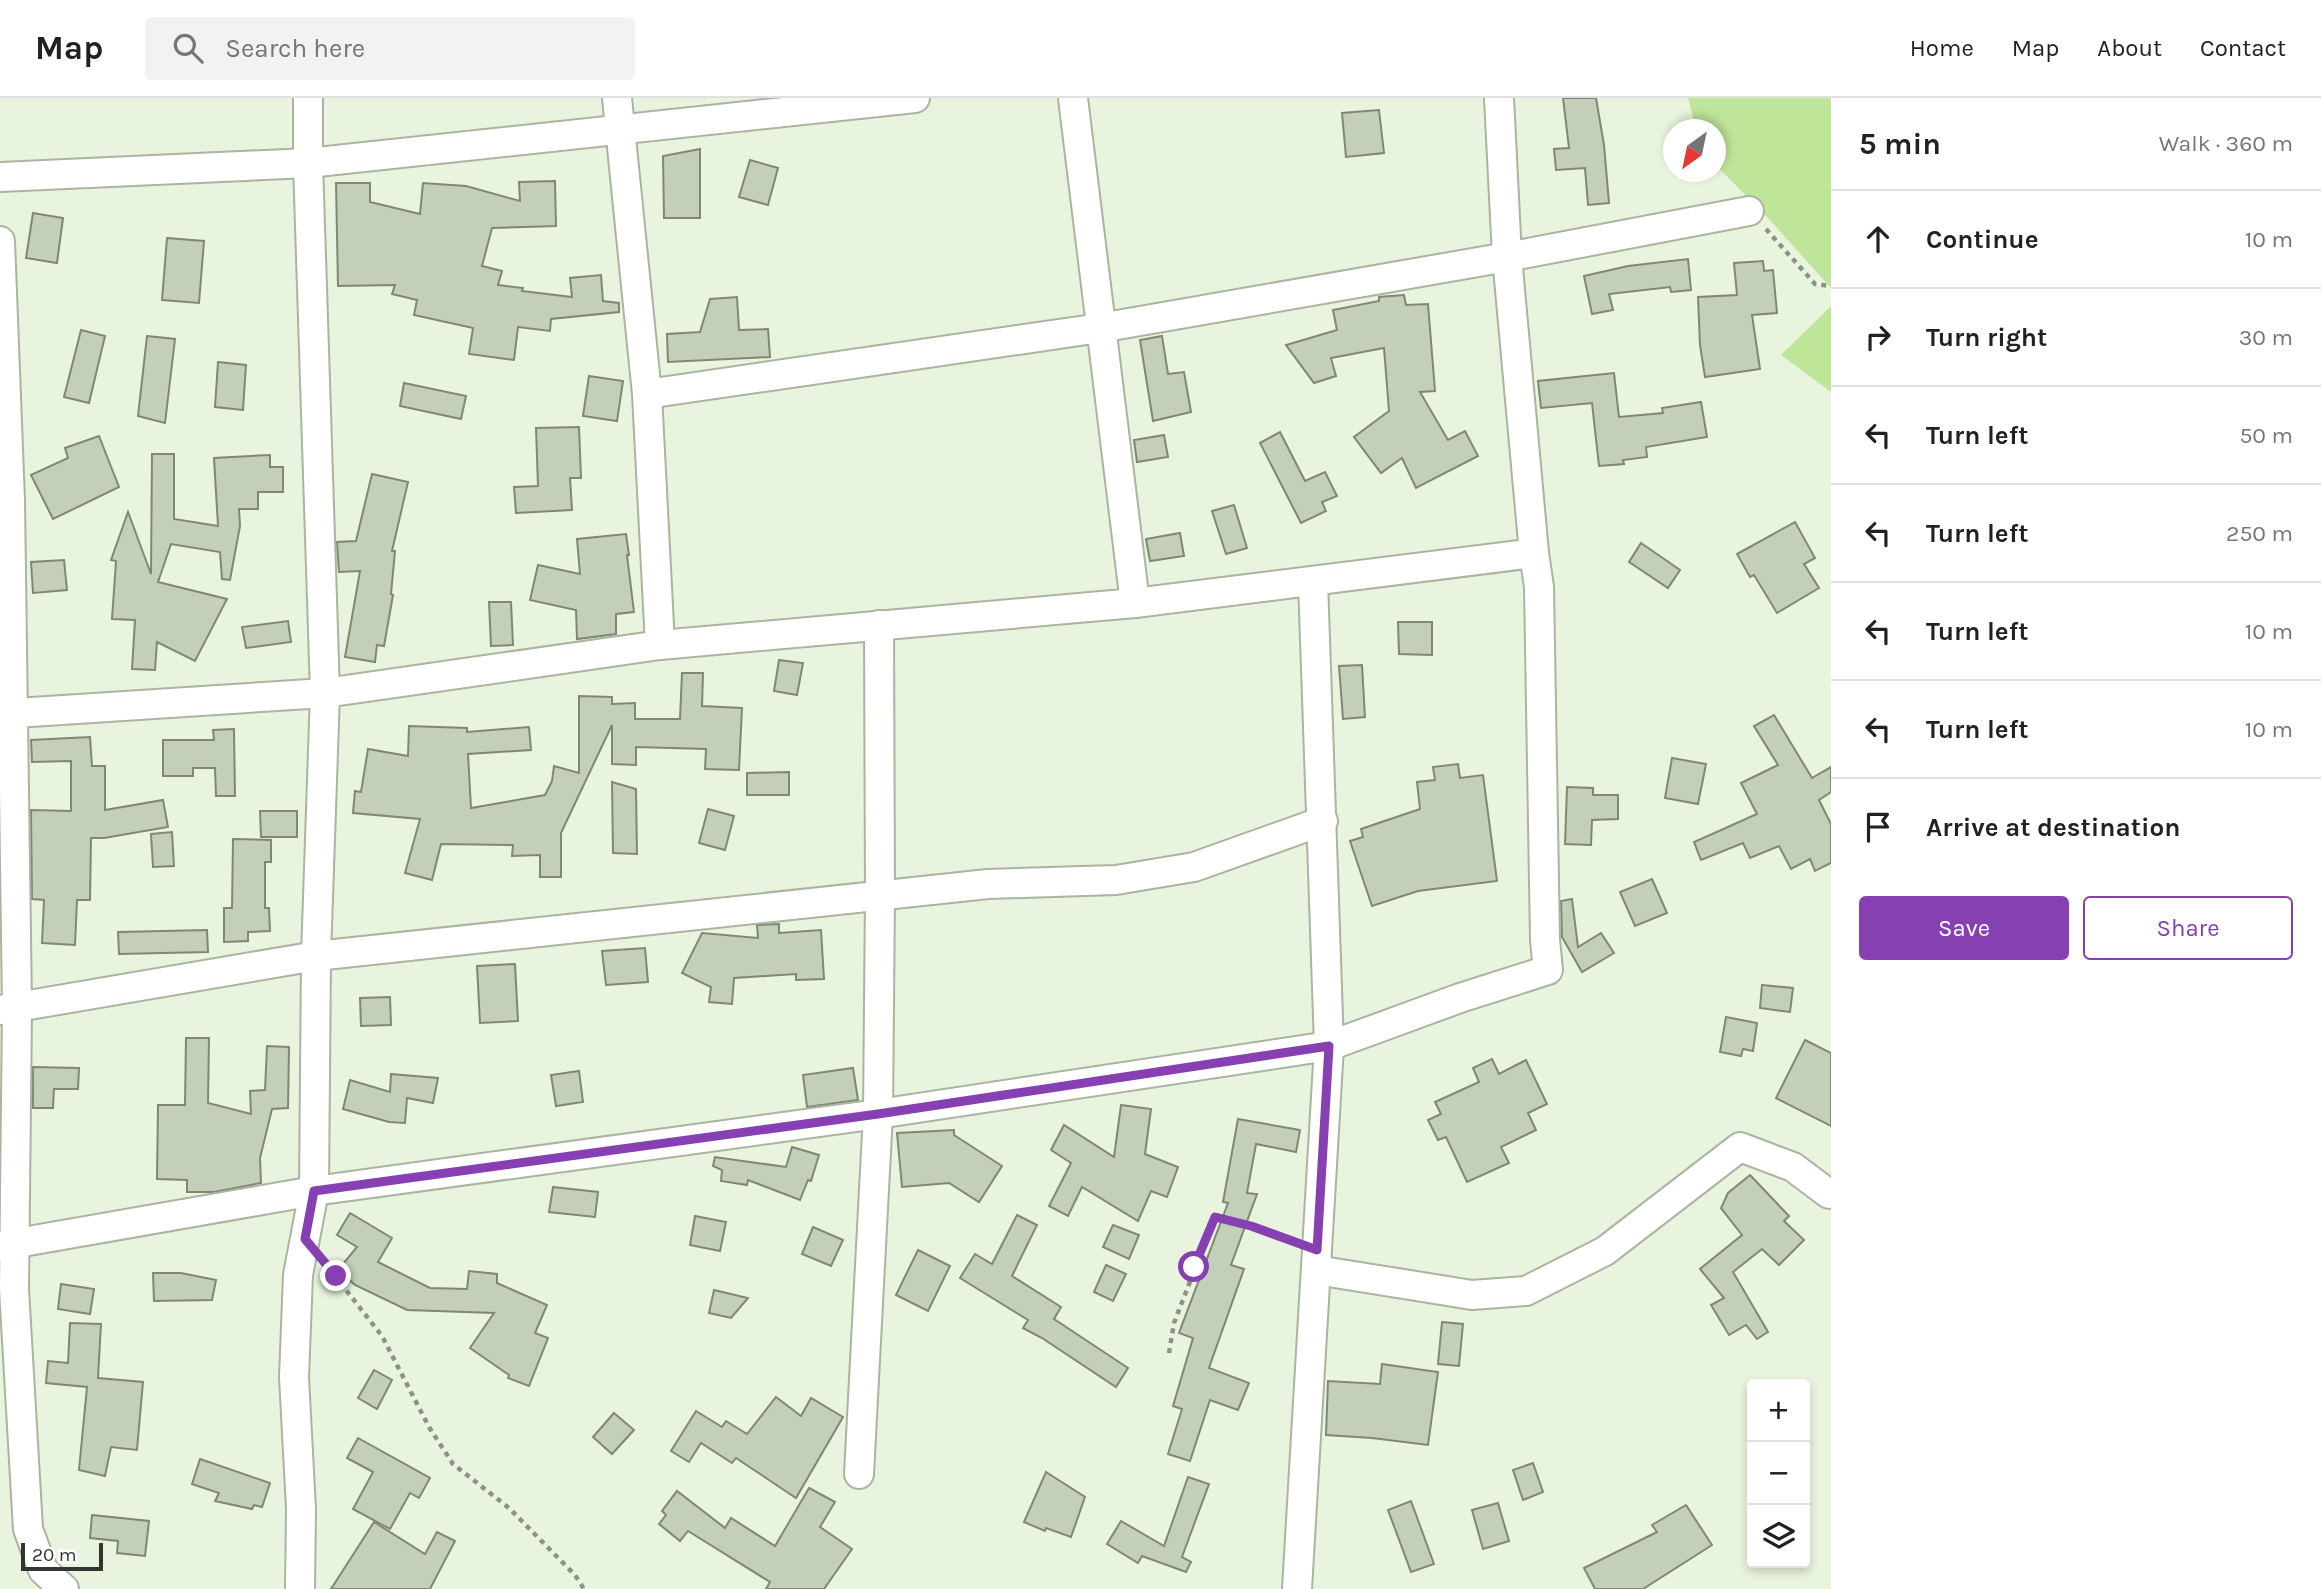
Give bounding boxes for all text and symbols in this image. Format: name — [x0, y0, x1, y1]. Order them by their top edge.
search box — [145, 17, 635, 80]
text: Map — [35, 29, 103, 67]
icon: search — [169, 29, 207, 67]
text: Search here — [225, 33, 365, 64]
text: Home — [1910, 34, 1974, 62]
text: Map — [2012, 34, 2059, 62]
text: About — [2097, 34, 2162, 62]
text: Contact — [2200, 34, 2286, 62]
north arrow — [1663, 119, 1726, 182]
text: 5 min — [1859, 126, 1941, 162]
text: Walk · 360 m — [2159, 130, 2293, 157]
icon: ahead — [1859, 220, 1897, 258]
text: Continue — [1926, 224, 2038, 255]
text: 10 m — [2245, 226, 2293, 253]
icon: right — [1859, 318, 1897, 356]
text: Turn right — [1926, 322, 2047, 353]
text: 30 m — [2239, 324, 2293, 351]
icon: left — [1859, 416, 1897, 454]
text: Turn left — [1926, 420, 2028, 451]
text: 50 m — [2239, 422, 2293, 449]
icon: left — [1859, 514, 1897, 552]
text: Turn left — [1926, 518, 2028, 549]
text: 250 m — [2226, 520, 2293, 547]
icon: left — [1859, 612, 1897, 650]
text: Turn left — [1926, 616, 2028, 647]
text: 10 m — [2245, 618, 2293, 645]
icon: left — [1859, 710, 1897, 748]
text: Turn left — [1926, 714, 2028, 745]
text: 10 m — [2245, 716, 2293, 743]
icon: arrive — [1859, 808, 1897, 846]
text: Arrive at destination — [1926, 812, 2180, 843]
button: Save — [1859, 896, 2069, 960]
button: Share — [2083, 896, 2293, 960]
route start — [1178, 1251, 1209, 1282]
route end — [320, 1260, 351, 1291]
map controls — [1747, 1379, 1810, 1568]
button: + — [1747, 1379, 1810, 1442]
button: − — [1747, 1442, 1810, 1505]
button: layers — [1747, 1505, 1810, 1568]
scale bar — [21, 1540, 103, 1572]
text: 20 m — [32, 1544, 77, 1566]

